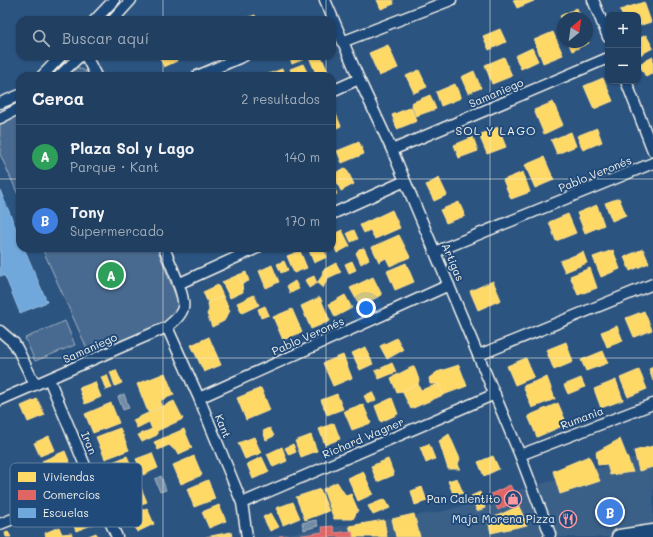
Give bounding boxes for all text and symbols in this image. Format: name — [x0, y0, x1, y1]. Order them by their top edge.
north arrow — [557, 12, 593, 48]
map controls — [605, 12, 641, 84]
button: + — [605, 12, 641, 48]
search box — [16, 16, 336, 60]
icon: search — [30, 27, 52, 49]
text: Buscar aquí — [62, 28, 149, 48]
button: − — [605, 48, 641, 84]
street label: Samaniego — [466, 74, 526, 111]
text: Cerca — [32, 87, 84, 109]
text: 2 resultados — [241, 90, 320, 107]
district label: SOL Y LAGO — [455, 122, 537, 138]
text: Plaza Sol y Lago — [70, 138, 194, 158]
text: A — [40, 148, 50, 165]
text: 140 m — [284, 148, 320, 165]
street label: Pablo Veronés — [556, 152, 634, 195]
text: Parque · Kant — [70, 158, 159, 175]
text: Tony — [70, 202, 105, 222]
text: B — [41, 212, 49, 229]
text: 170 m — [284, 212, 320, 229]
text: Supermercado — [70, 222, 164, 239]
street label: Artigas — [439, 241, 468, 283]
pin: A — [98, 260, 124, 290]
your location — [356, 298, 376, 318]
street label: Pablo Veronés — [269, 313, 346, 358]
street label: Samaniego — [60, 329, 120, 366]
street label: Rumania — [558, 402, 606, 433]
street label: Kant — [212, 412, 235, 440]
street label: Richard Wagner — [320, 414, 406, 461]
street label: Iran — [78, 429, 101, 456]
legend — [10, 463, 142, 527]
text: Viviendas — [43, 469, 95, 484]
text: Comercios — [43, 487, 100, 502]
shop icon: Pan Calentito — [503, 489, 523, 509]
place label: Pan Calentito — [427, 491, 500, 506]
pin: B — [597, 497, 623, 527]
text: Escuelas — [43, 505, 89, 520]
restaurant icon: Maja Morena Pizza — [558, 509, 578, 529]
place label: Maja Morena Pizza — [452, 511, 555, 526]

